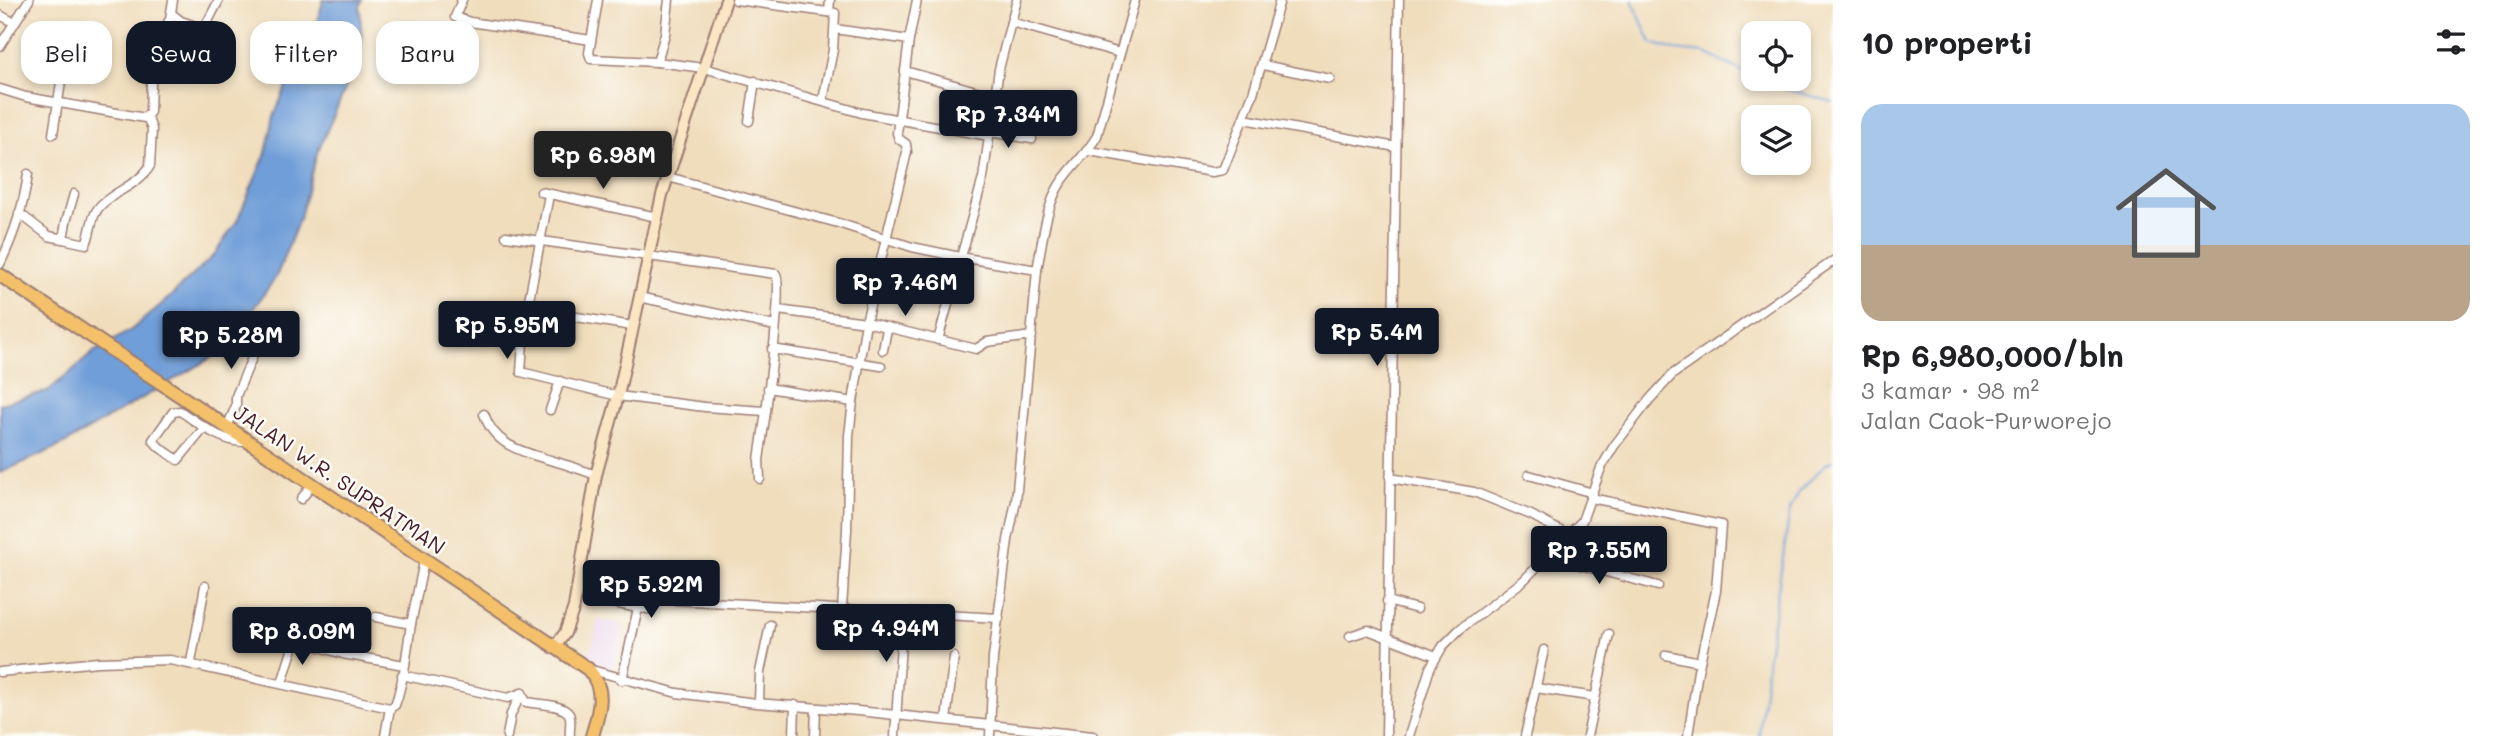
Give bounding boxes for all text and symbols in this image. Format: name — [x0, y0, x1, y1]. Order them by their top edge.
chip: Beli — [21, 21, 112, 84]
chip: Sewa — [126, 21, 236, 84]
chip: Filter — [250, 21, 362, 84]
chip: Baru — [376, 21, 479, 84]
map controls — [1741, 21, 1811, 175]
button: locate — [1741, 21, 1811, 91]
text: 10 properti — [1861, 22, 2033, 62]
icon: filters — [2432, 23, 2470, 61]
pin: Rp 7.34M — [936, 90, 1080, 150]
text: Rp 7.34M — [955, 98, 1061, 128]
button: layers — [1741, 105, 1811, 175]
pin: Rp 6.98M — [531, 132, 675, 191]
text: Rp 6.98M — [550, 139, 656, 169]
icon: home — [2103, 150, 2229, 276]
pin: Rp 7.46M — [833, 258, 977, 318]
text: Rp 7.46M — [852, 266, 958, 296]
pin: Rp 5.95M — [435, 302, 579, 361]
pin: Rp 5.4M — [1312, 308, 1442, 368]
text: Rp 5.95M — [454, 309, 560, 339]
pin: Rp 5.28M — [159, 312, 303, 371]
text: Rp 5.4M — [1331, 316, 1423, 346]
text: Rp 5.28M — [179, 319, 283, 349]
text: Rp 6,980,000/bln — [1861, 335, 2124, 375]
text: 3 kamar · 98 m² — [1861, 375, 2039, 405]
street label: JALAN W.R. SUPRATMAN — [229, 398, 451, 560]
text: Jalan Caok-Purworejo — [1861, 405, 2111, 435]
pin: Rp 7.55M — [1527, 526, 1671, 586]
text: Rp 7.55M — [1547, 534, 1651, 564]
pin: Rp 5.92M — [579, 560, 723, 620]
text: Rp 5.92M — [599, 568, 703, 598]
pin: Rp 4.94M — [814, 604, 958, 664]
pin: Rp 8.09M — [230, 608, 374, 667]
text: Rp 4.94M — [832, 612, 940, 642]
text: Rp 8.09M — [248, 615, 356, 645]

